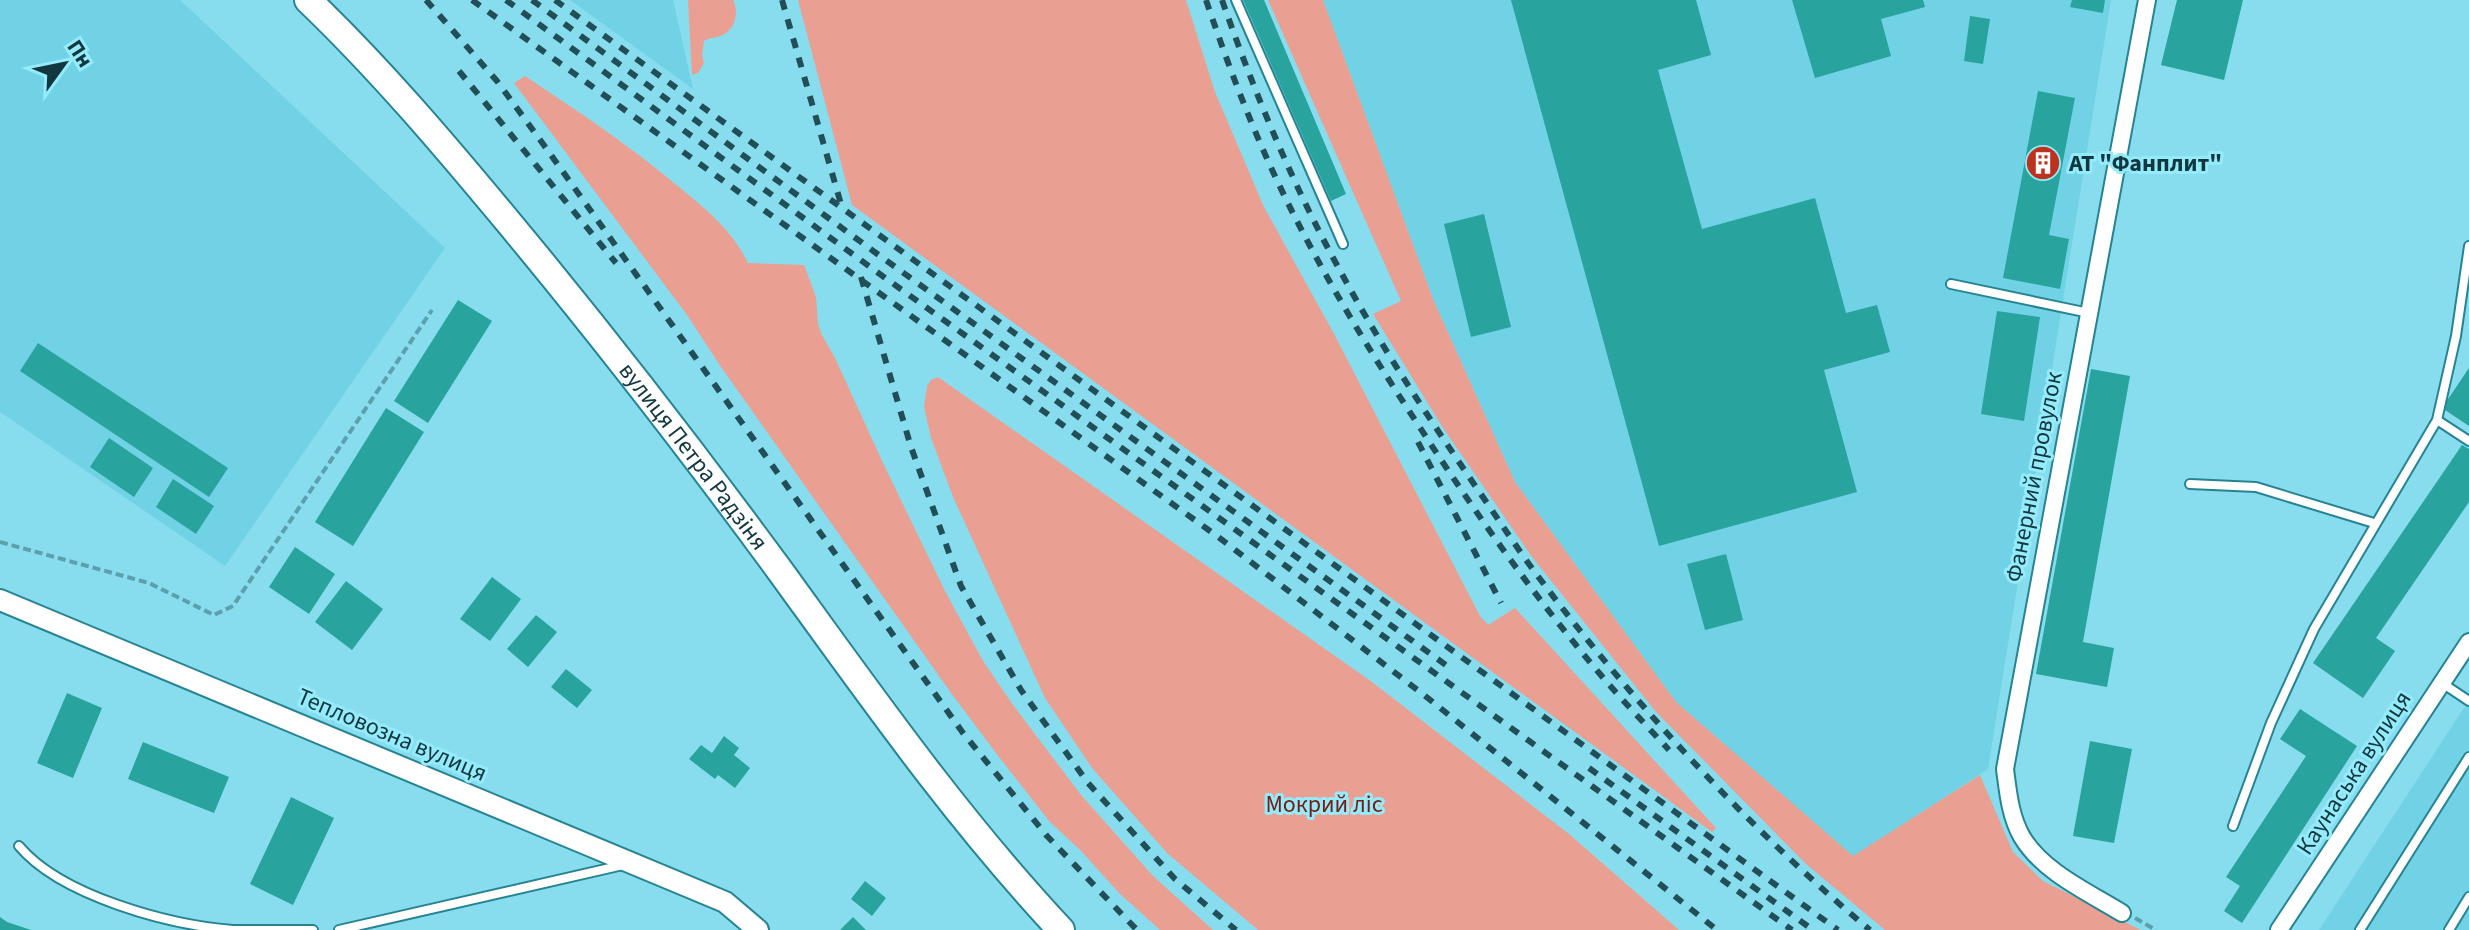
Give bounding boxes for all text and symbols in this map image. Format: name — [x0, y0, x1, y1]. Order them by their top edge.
north arrow — [24, 24, 104, 104]
text: Пн — [59, 33, 101, 74]
building icon: АТ "Фанплит" — [2024, 144, 2062, 182]
place label: АТ "Фанплит" — [2068, 146, 2222, 181]
street label: вулиця Петра Радзіня — [611, 355, 777, 558]
street label: Фанерний провулок — [1996, 369, 2072, 585]
street label: Тепловозна вулиця — [291, 679, 493, 791]
street label: Каунаська вулиця — [2288, 684, 2420, 862]
park label: Мокрий ліс — [1265, 787, 1383, 822]

